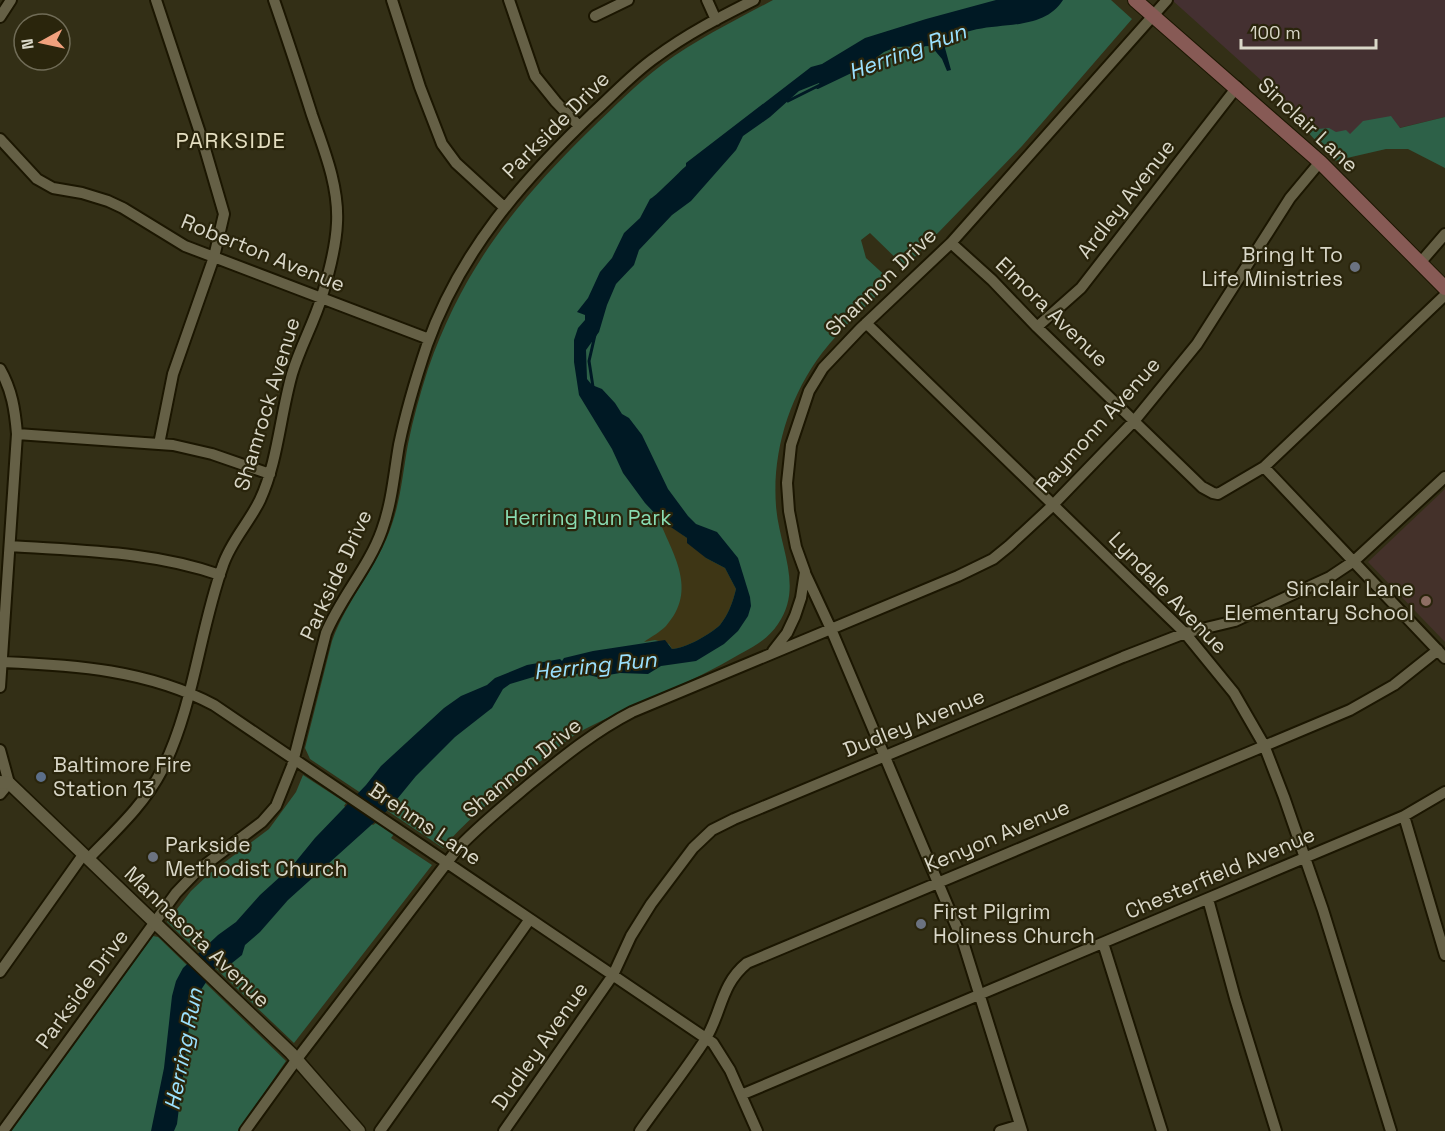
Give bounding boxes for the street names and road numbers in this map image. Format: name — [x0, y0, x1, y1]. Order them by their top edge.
street label: Parkside Drive — [496, 65, 615, 184]
street label: Sinclair Lane — [1252, 71, 1364, 178]
street label: Ardley Avenue — [1071, 134, 1181, 264]
street label: Roberton Avenue — [177, 207, 349, 298]
street label: Shannon Drive — [819, 222, 942, 342]
street label: Elmora Avenue — [990, 251, 1115, 372]
street label: Shamrock Avenue — [227, 314, 306, 494]
street label: Raymonn Avenue — [1029, 351, 1166, 498]
street label: Parkside Drive — [293, 505, 378, 645]
street label: Lyndale Avenue — [1103, 526, 1233, 659]
street label: Dudley Avenue — [839, 682, 988, 763]
street label: Shannon Drive — [457, 711, 587, 824]
street label: Brehms Lane — [364, 776, 487, 871]
street label: Kenyon Avenue — [920, 793, 1074, 878]
street label: Chesterfield Avenue — [1121, 820, 1319, 925]
street label: Mannasota Avenue — [119, 860, 276, 1013]
street label: Parkside Drive — [29, 924, 134, 1054]
street label: Dudley Avenue — [486, 977, 594, 1115]

